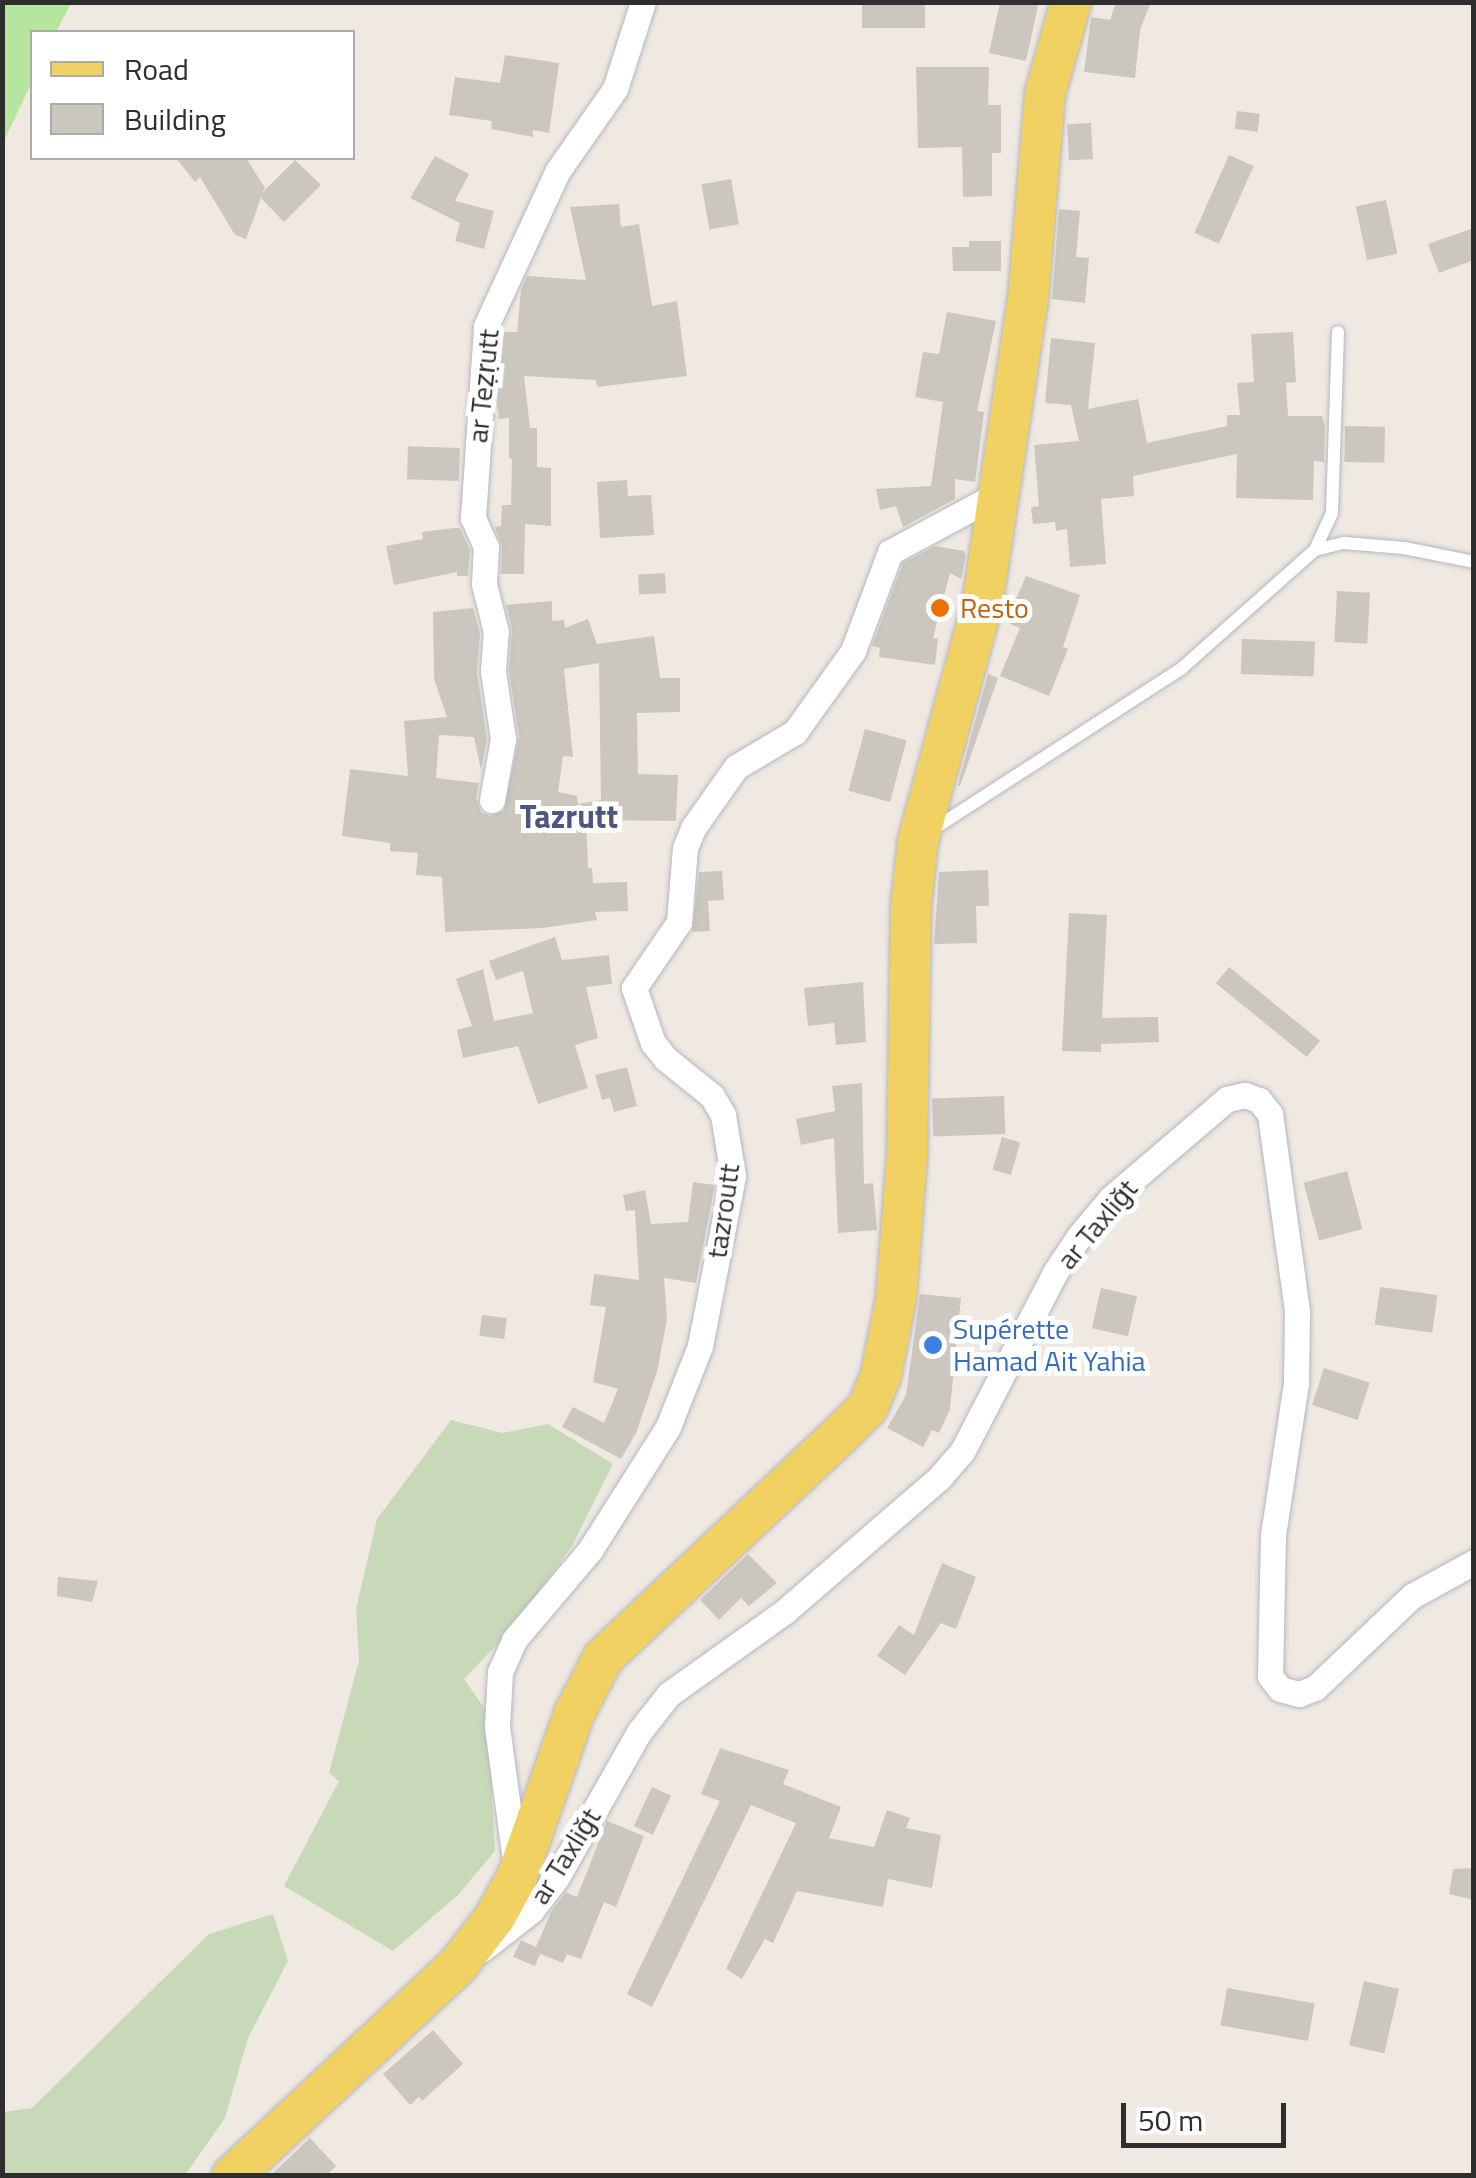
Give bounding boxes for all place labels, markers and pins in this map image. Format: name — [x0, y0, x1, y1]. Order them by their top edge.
place label: Resto — [960, 591, 1029, 625]
marker: Resto — [929, 597, 951, 619]
place label: Supérette Hamad Ait Yahia — [953, 1312, 1146, 1378]
marker: Supérette Hamad Ait Yahia — [922, 1334, 944, 1356]

